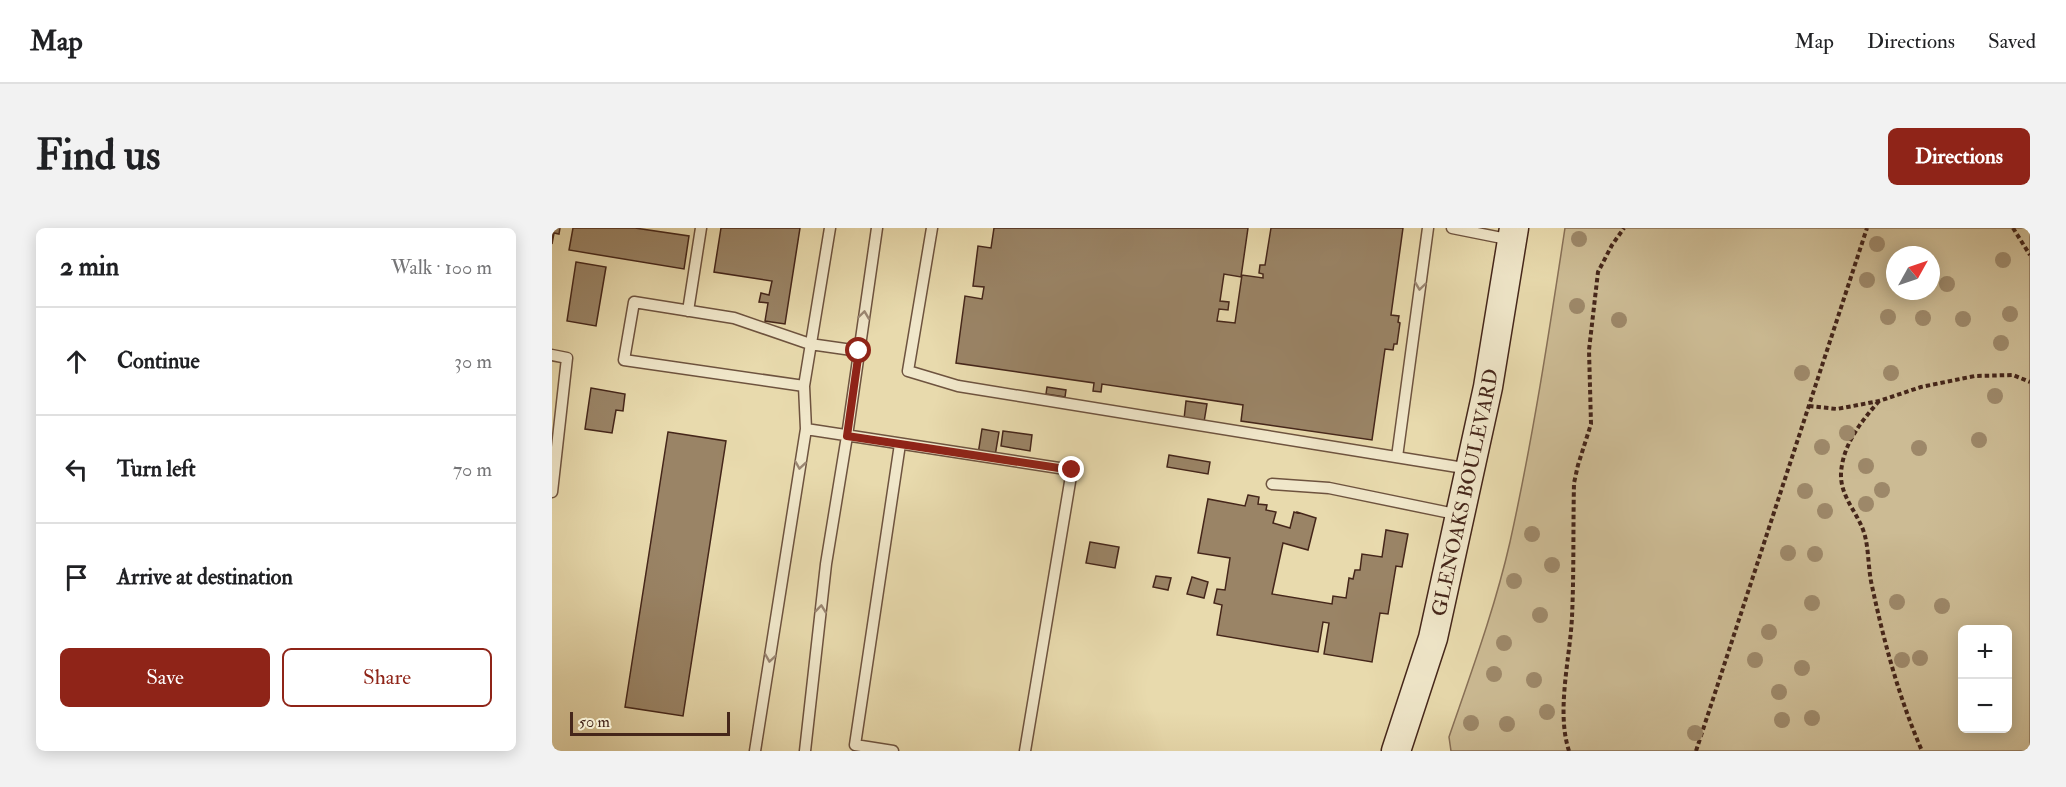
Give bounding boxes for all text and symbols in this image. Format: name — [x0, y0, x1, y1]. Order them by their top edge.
text: Map — [30, 24, 83, 59]
text: Map — [1794, 28, 1834, 55]
text: Directions — [1867, 28, 1955, 55]
text: Saved — [1988, 28, 2036, 55]
button: Directions — [1888, 128, 2030, 185]
text: Find us — [36, 130, 160, 182]
north arrow — [1886, 246, 1940, 300]
text: 2 min — [60, 251, 119, 283]
text: Walk · 100 m — [391, 255, 492, 280]
one-way arrow — [1415, 281, 1427, 291]
one-way arrow — [858, 311, 870, 320]
route start — [845, 337, 871, 363]
icon: ahead — [60, 345, 93, 378]
text: Continue — [117, 347, 200, 375]
text: 30 m — [454, 349, 492, 374]
street label: GLENOAKS BOULEVARD — [1426, 367, 1503, 618]
icon: left — [60, 453, 93, 486]
text: Turn left — [117, 455, 196, 483]
route end — [1058, 456, 1084, 482]
text: 70 m — [453, 457, 492, 482]
one-way arrow — [795, 460, 807, 470]
icon: arrive — [60, 561, 93, 594]
text: Arrive at destination — [117, 563, 293, 591]
one-way arrow — [815, 605, 827, 614]
map controls — [1958, 625, 2012, 733]
button: + — [1958, 625, 2012, 679]
button: Save — [60, 648, 270, 707]
button: Share — [282, 648, 492, 707]
one-way arrow — [764, 653, 776, 662]
button: − — [1958, 679, 2012, 733]
scale bar — [570, 709, 730, 736]
text: 50 m — [579, 712, 610, 732]

